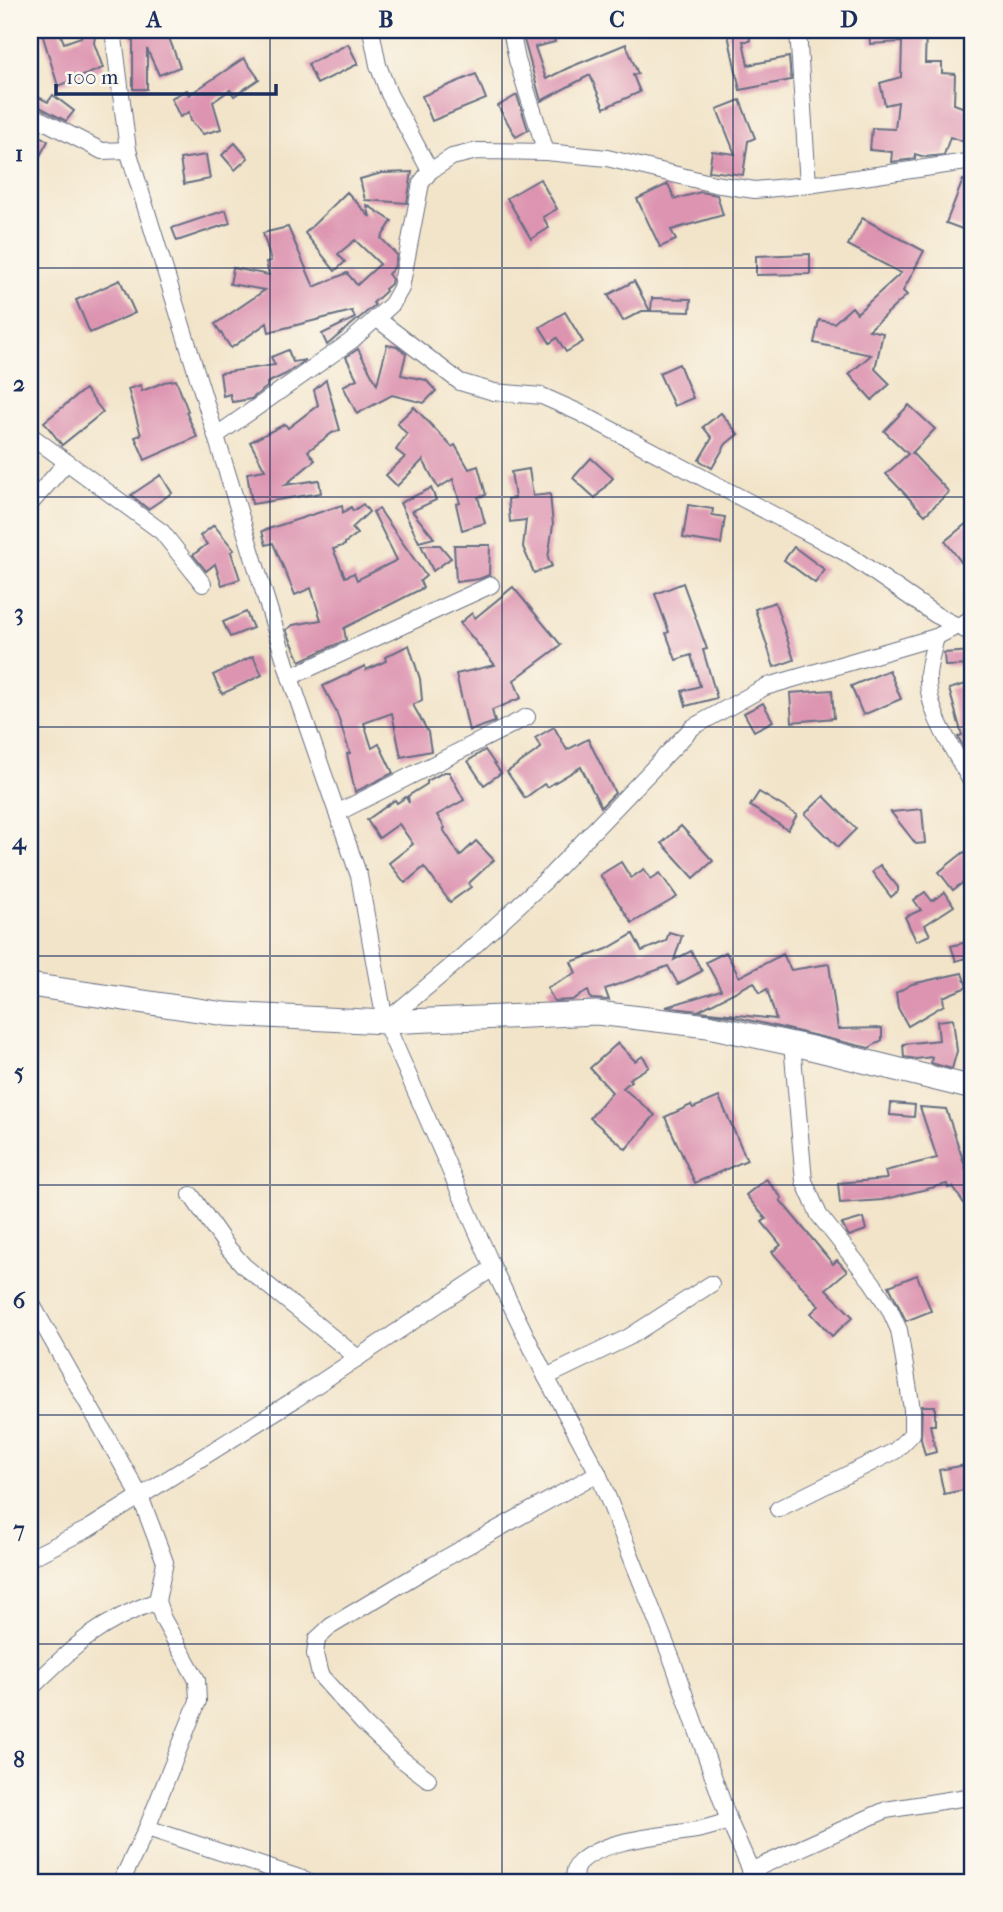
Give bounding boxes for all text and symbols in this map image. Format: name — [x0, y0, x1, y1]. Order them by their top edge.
text: A — [145, 6, 163, 33]
text: B — [379, 6, 394, 33]
text: C — [609, 6, 625, 33]
text: D — [840, 6, 858, 33]
scale bar — [56, 52, 276, 96]
text: 100 m — [66, 65, 119, 89]
text: 1 — [15, 140, 23, 167]
text: 2 — [13, 370, 25, 397]
text: 3 — [14, 599, 24, 626]
text: 4 — [11, 828, 27, 855]
text: 5 — [14, 1058, 24, 1085]
text: 6 — [13, 1287, 26, 1314]
text: 7 — [12, 1516, 25, 1543]
text: 8 — [13, 1746, 25, 1773]

